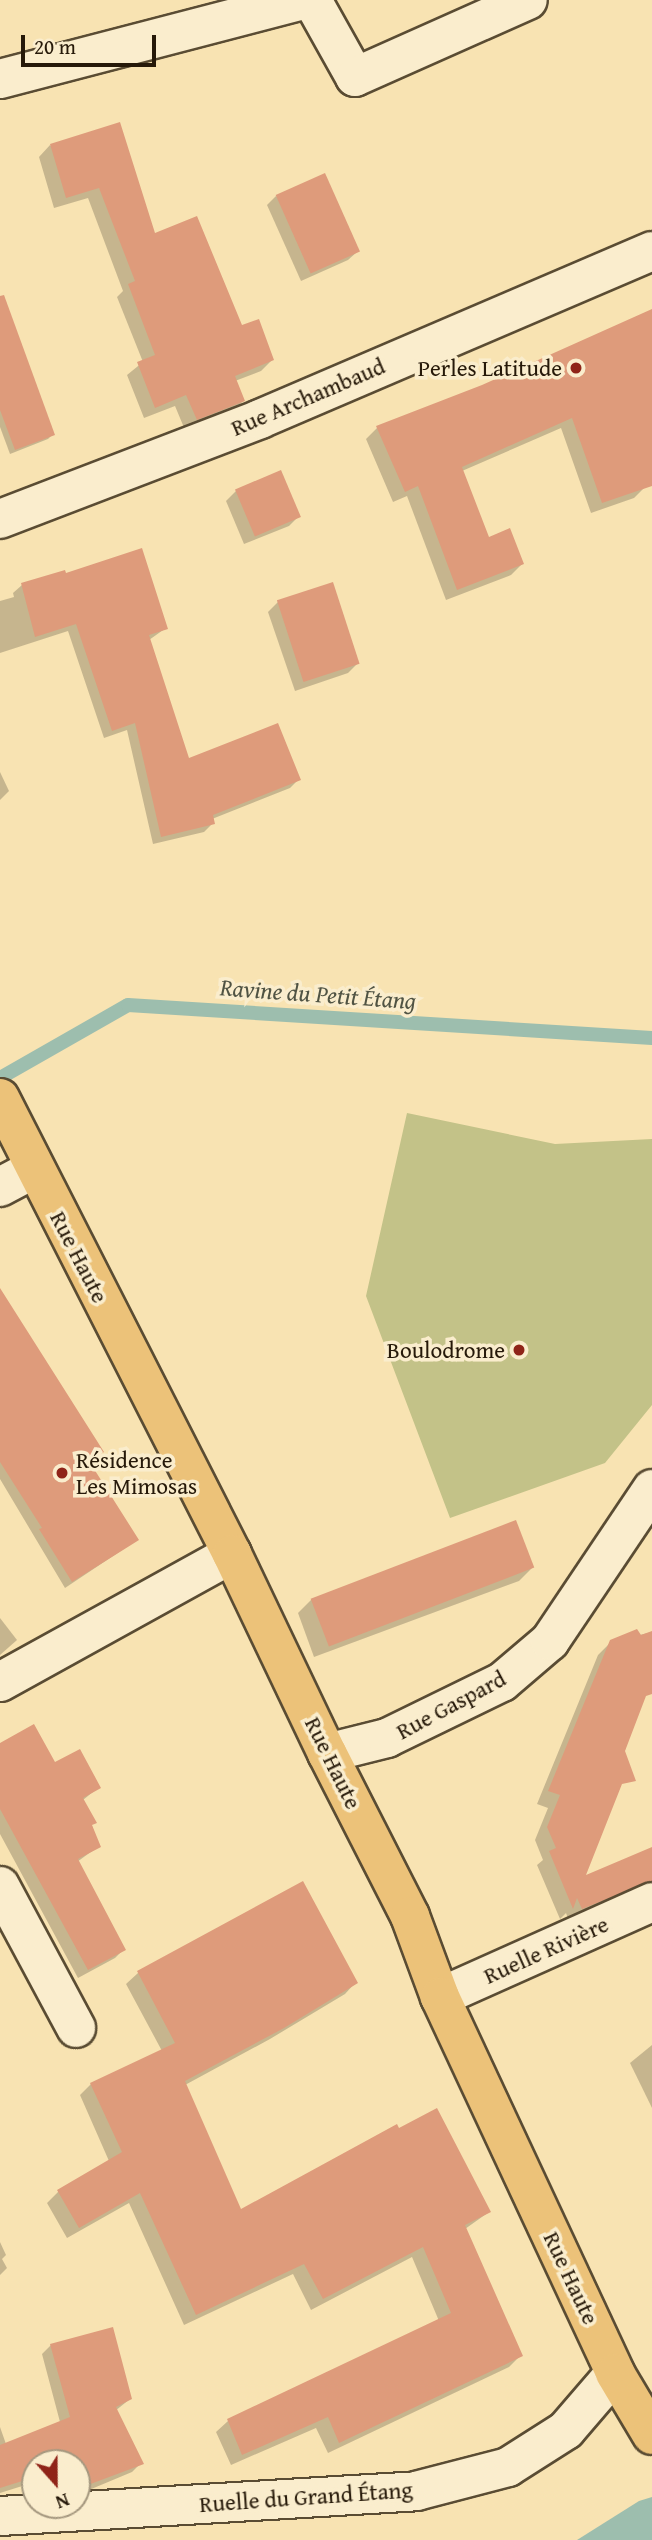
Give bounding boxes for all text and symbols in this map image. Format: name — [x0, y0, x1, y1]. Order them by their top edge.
scale bar — [24, 21, 159, 65]
text: 20 m — [34, 31, 76, 62]
street label: Rue Archambaud — [227, 352, 389, 442]
place label: Perles Latitude — [418, 354, 562, 382]
marker: Perles Latitude — [568, 360, 584, 376]
water label: Ravine du Petit Étang — [219, 973, 417, 1015]
street label: Rue Haute — [44, 1207, 114, 1307]
place label: Boulodrome — [387, 1336, 505, 1364]
marker: Boulodrome — [511, 1342, 527, 1358]
place label: Résidence Les Mimosas — [76, 1446, 197, 1500]
marker: Résidence Les Mimosas — [54, 1465, 70, 1481]
street label: Rue Gaspard — [392, 1665, 510, 1745]
street label: Rue Haute — [299, 1712, 367, 1814]
street label: Ruelle Rivière — [479, 1910, 613, 1990]
street label: Rue Haute — [538, 2227, 604, 2329]
north arrow — [21, 2449, 91, 2519]
street label: Ruelle du Grand Étang — [198, 2476, 414, 2518]
text: N — [52, 2486, 74, 2517]

